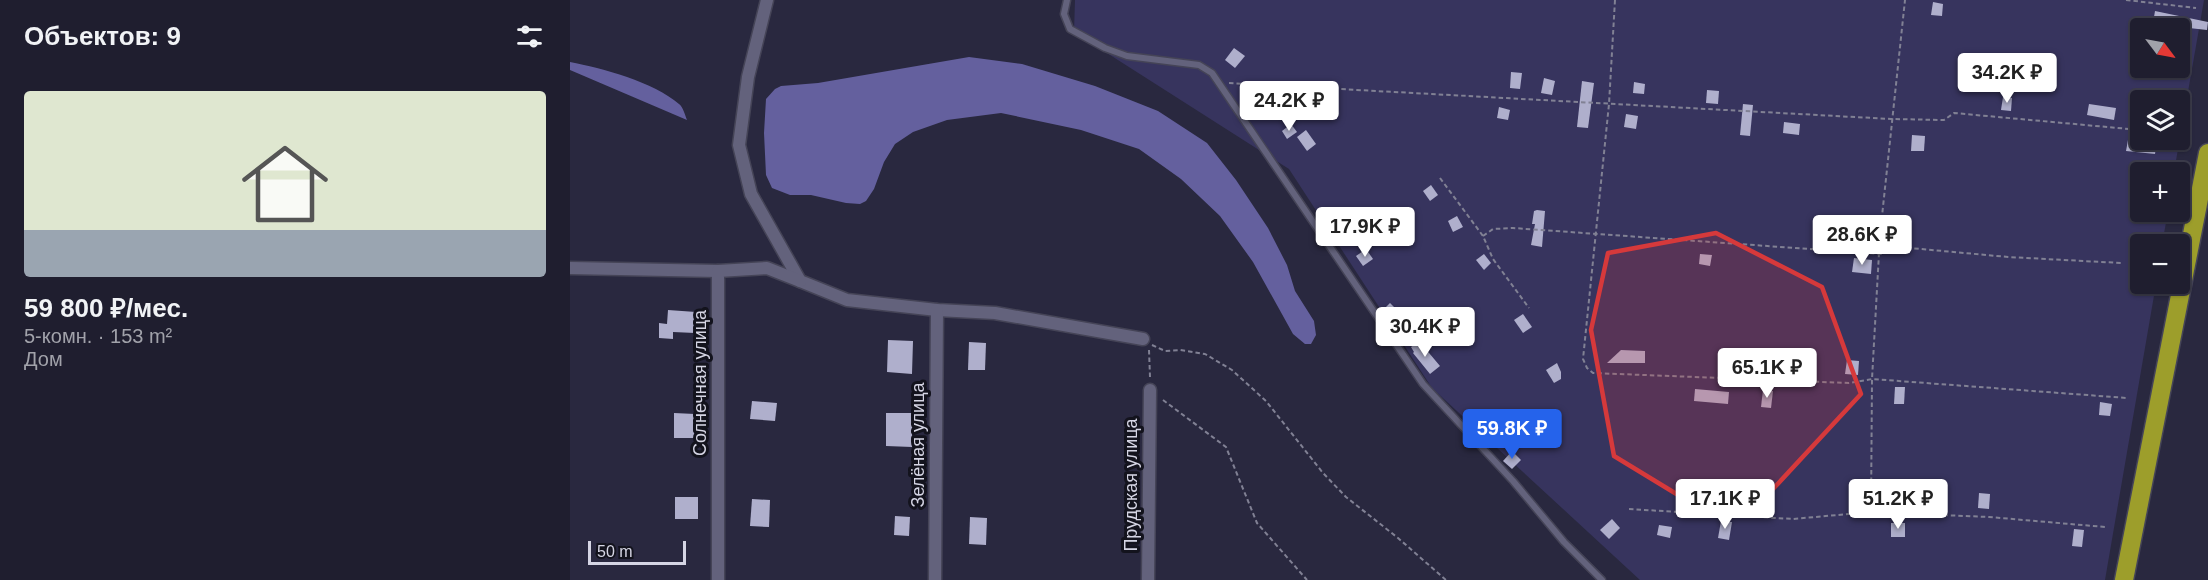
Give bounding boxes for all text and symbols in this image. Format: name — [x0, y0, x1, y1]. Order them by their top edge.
north arrow — [2130, 18, 2190, 78]
map controls — [2130, 18, 2190, 294]
icon: filters — [513, 20, 546, 53]
text: Объектов: 9 — [24, 21, 181, 51]
pin: 34.2K ₽ — [1952, 53, 2062, 104]
text: 34.2K ₽ — [1972, 61, 2042, 83]
pin: 24.2K ₽ — [1234, 81, 1344, 132]
text: 24.2K ₽ — [1254, 89, 1324, 111]
button: layers — [2130, 90, 2190, 150]
icon: home — [231, 130, 339, 238]
button: + — [2130, 162, 2190, 222]
pin: 17.9K ₽ — [1310, 207, 1420, 258]
text: 17.9K ₽ — [1330, 215, 1400, 237]
pin: 28.6K ₽ — [1807, 215, 1917, 266]
text: 28.6K ₽ — [1827, 223, 1897, 245]
button: − — [2130, 234, 2190, 294]
text: 59 800 ₽/мес. — [24, 293, 188, 323]
pin: 30.4K ₽ — [1370, 307, 1480, 358]
street label: Солнечная улица — [690, 309, 710, 456]
text: 30.4K ₽ — [1390, 315, 1460, 337]
text: 5-комн. · 153 m² — [24, 325, 172, 347]
text: Дом — [24, 348, 63, 370]
pin: 65.1K ₽ — [1712, 348, 1822, 399]
text: 65.1K ₽ — [1732, 356, 1802, 378]
street label: Зелёная улица — [908, 382, 928, 507]
pin: 59.8K ₽ — [1457, 409, 1567, 460]
street label: Прудская улица — [1121, 417, 1141, 552]
text: 59.8K ₽ — [1477, 417, 1547, 439]
pin: 17.1K ₽ — [1670, 479, 1780, 530]
pin: 51.2K ₽ — [1843, 479, 1953, 530]
text: 17.1K ₽ — [1690, 487, 1760, 509]
text: 51.2K ₽ — [1863, 487, 1933, 509]
scale bar — [588, 538, 686, 566]
text: 50 m — [597, 543, 633, 560]

